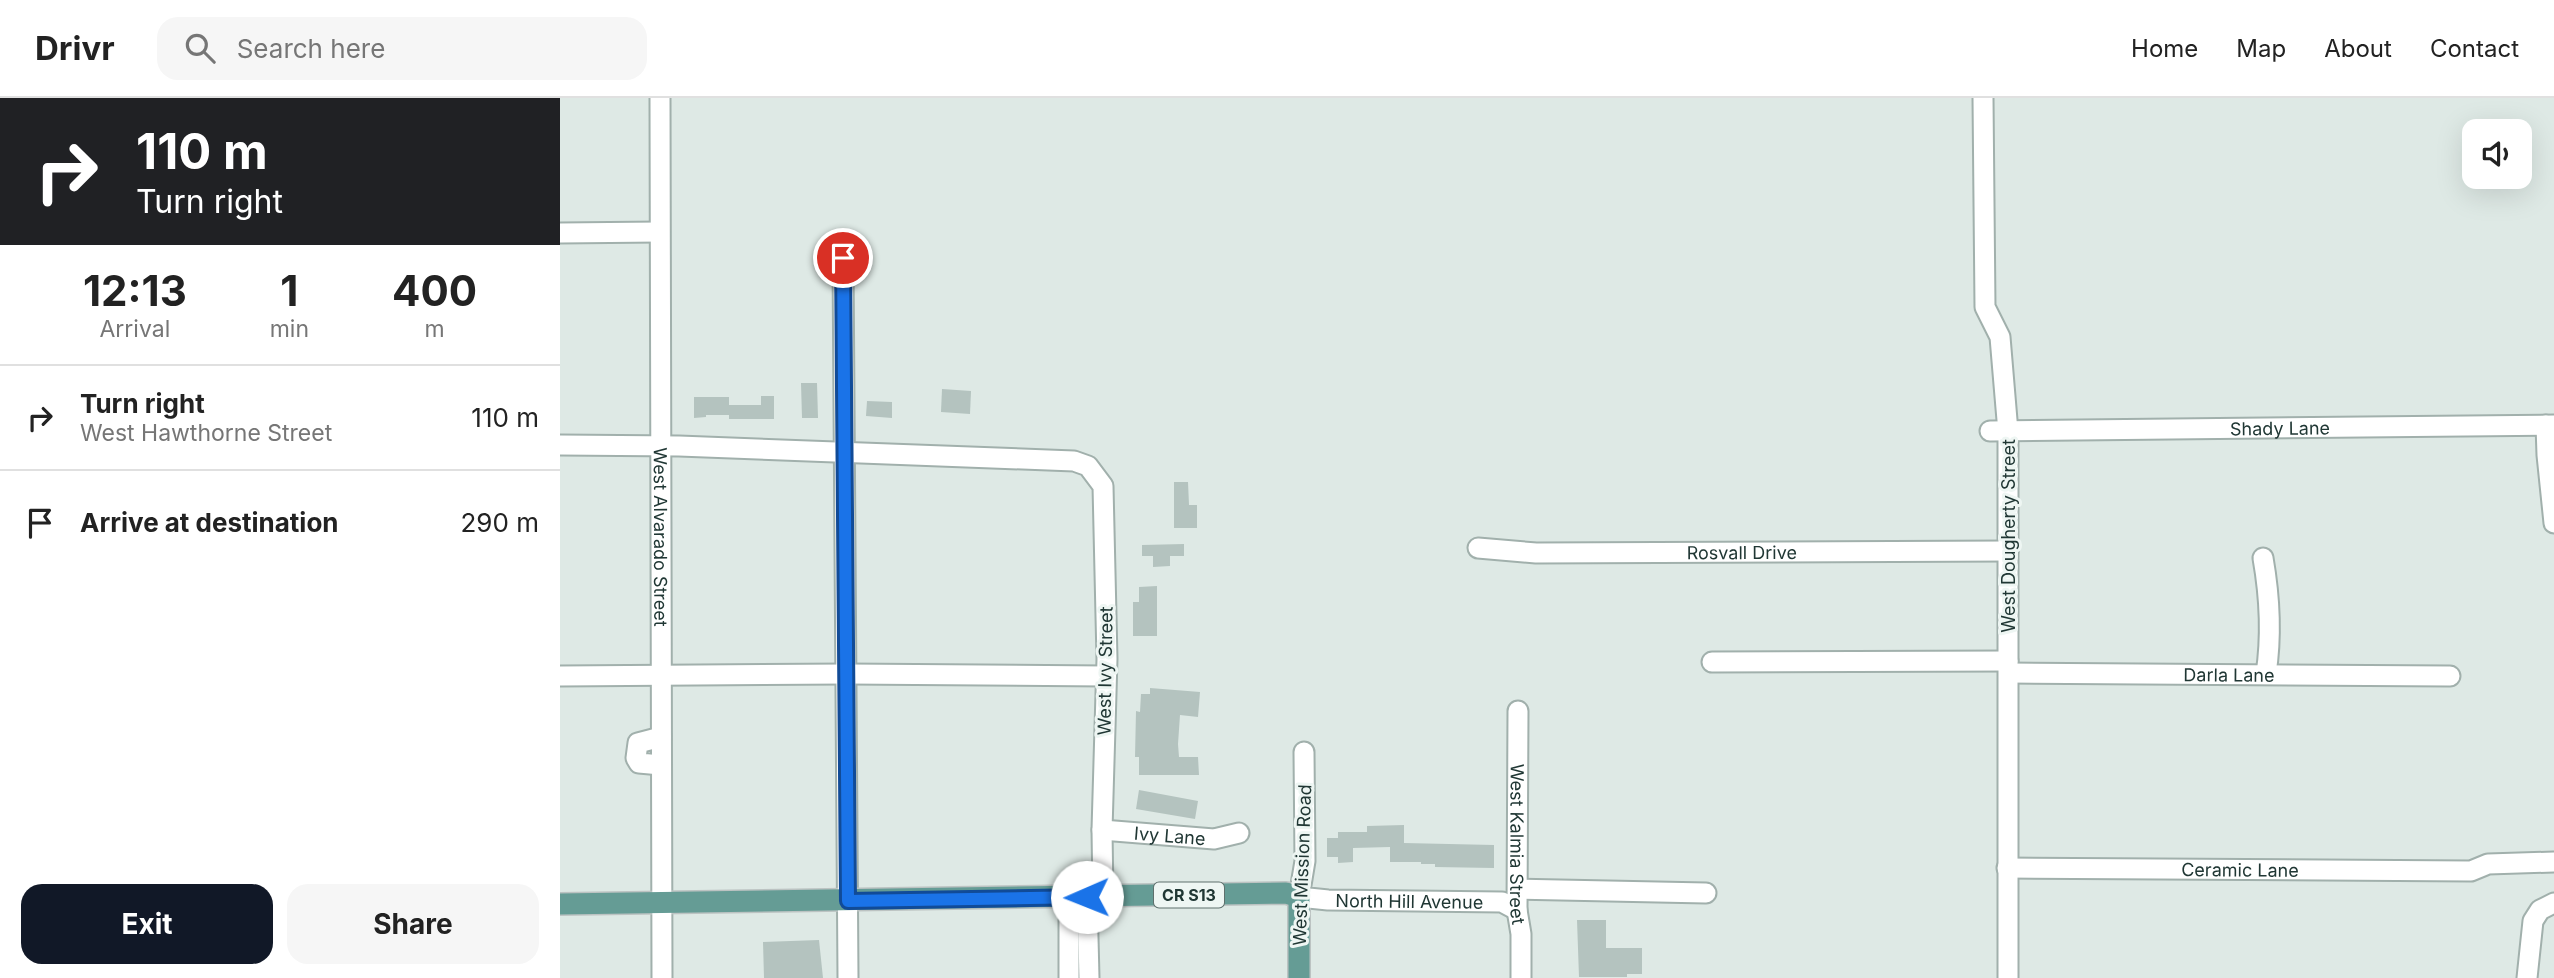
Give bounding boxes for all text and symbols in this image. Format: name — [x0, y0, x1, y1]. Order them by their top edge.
search box — [157, 17, 647, 80]
text: Drivr — [35, 28, 115, 68]
icon: search — [181, 29, 219, 67]
text: Search here — [237, 33, 385, 64]
text: Home — [2131, 34, 2198, 63]
text: Map — [2236, 34, 2286, 63]
text: About — [2324, 34, 2392, 63]
text: Contact — [2430, 34, 2519, 63]
map controls — [2462, 119, 2532, 189]
button: sound — [2462, 119, 2532, 189]
text: 110 m — [136, 122, 268, 181]
icon: right — [21, 126, 112, 217]
text: Turn right — [136, 182, 283, 221]
pin — [813, 228, 873, 288]
icon: arrive — [824, 239, 862, 277]
text: 12:13 — [83, 265, 187, 316]
text: 1 — [280, 265, 298, 316]
text: 400 — [392, 265, 477, 316]
text: Arrival — [99, 315, 170, 343]
text: min — [270, 315, 309, 343]
text: m — [424, 315, 445, 343]
text: Turn right — [80, 388, 205, 419]
icon: right — [21, 399, 59, 437]
text: 110 m — [471, 402, 539, 433]
street label: Shady Lane — [2230, 417, 2330, 439]
text: West Hawthorne Street — [80, 419, 332, 447]
street label: West Dougherty Street — [1998, 439, 2019, 633]
street label: West Alvarado Street — [650, 447, 672, 627]
icon: arrive — [21, 504, 59, 542]
text: Arrive at destination — [80, 507, 339, 538]
text: 290 m — [461, 507, 539, 538]
street label: Rosvall Drive — [1687, 541, 1797, 563]
street label: West Ivy Street — [1093, 606, 1117, 736]
street label: Darla Lane — [2183, 664, 2275, 685]
street label: West Kalmia Street — [1506, 764, 1530, 926]
street label: West Mission Road — [1289, 784, 1315, 946]
street label: Ivy Lane — [1133, 822, 1206, 849]
street label: Ceramic Lane — [2181, 859, 2299, 880]
position arrow — [1050, 860, 1124, 934]
road number: CR S13 — [1154, 882, 1224, 908]
button: Exit — [21, 884, 273, 964]
button: Share — [287, 884, 539, 964]
street label: North Hill Avenue — [1335, 890, 1483, 912]

